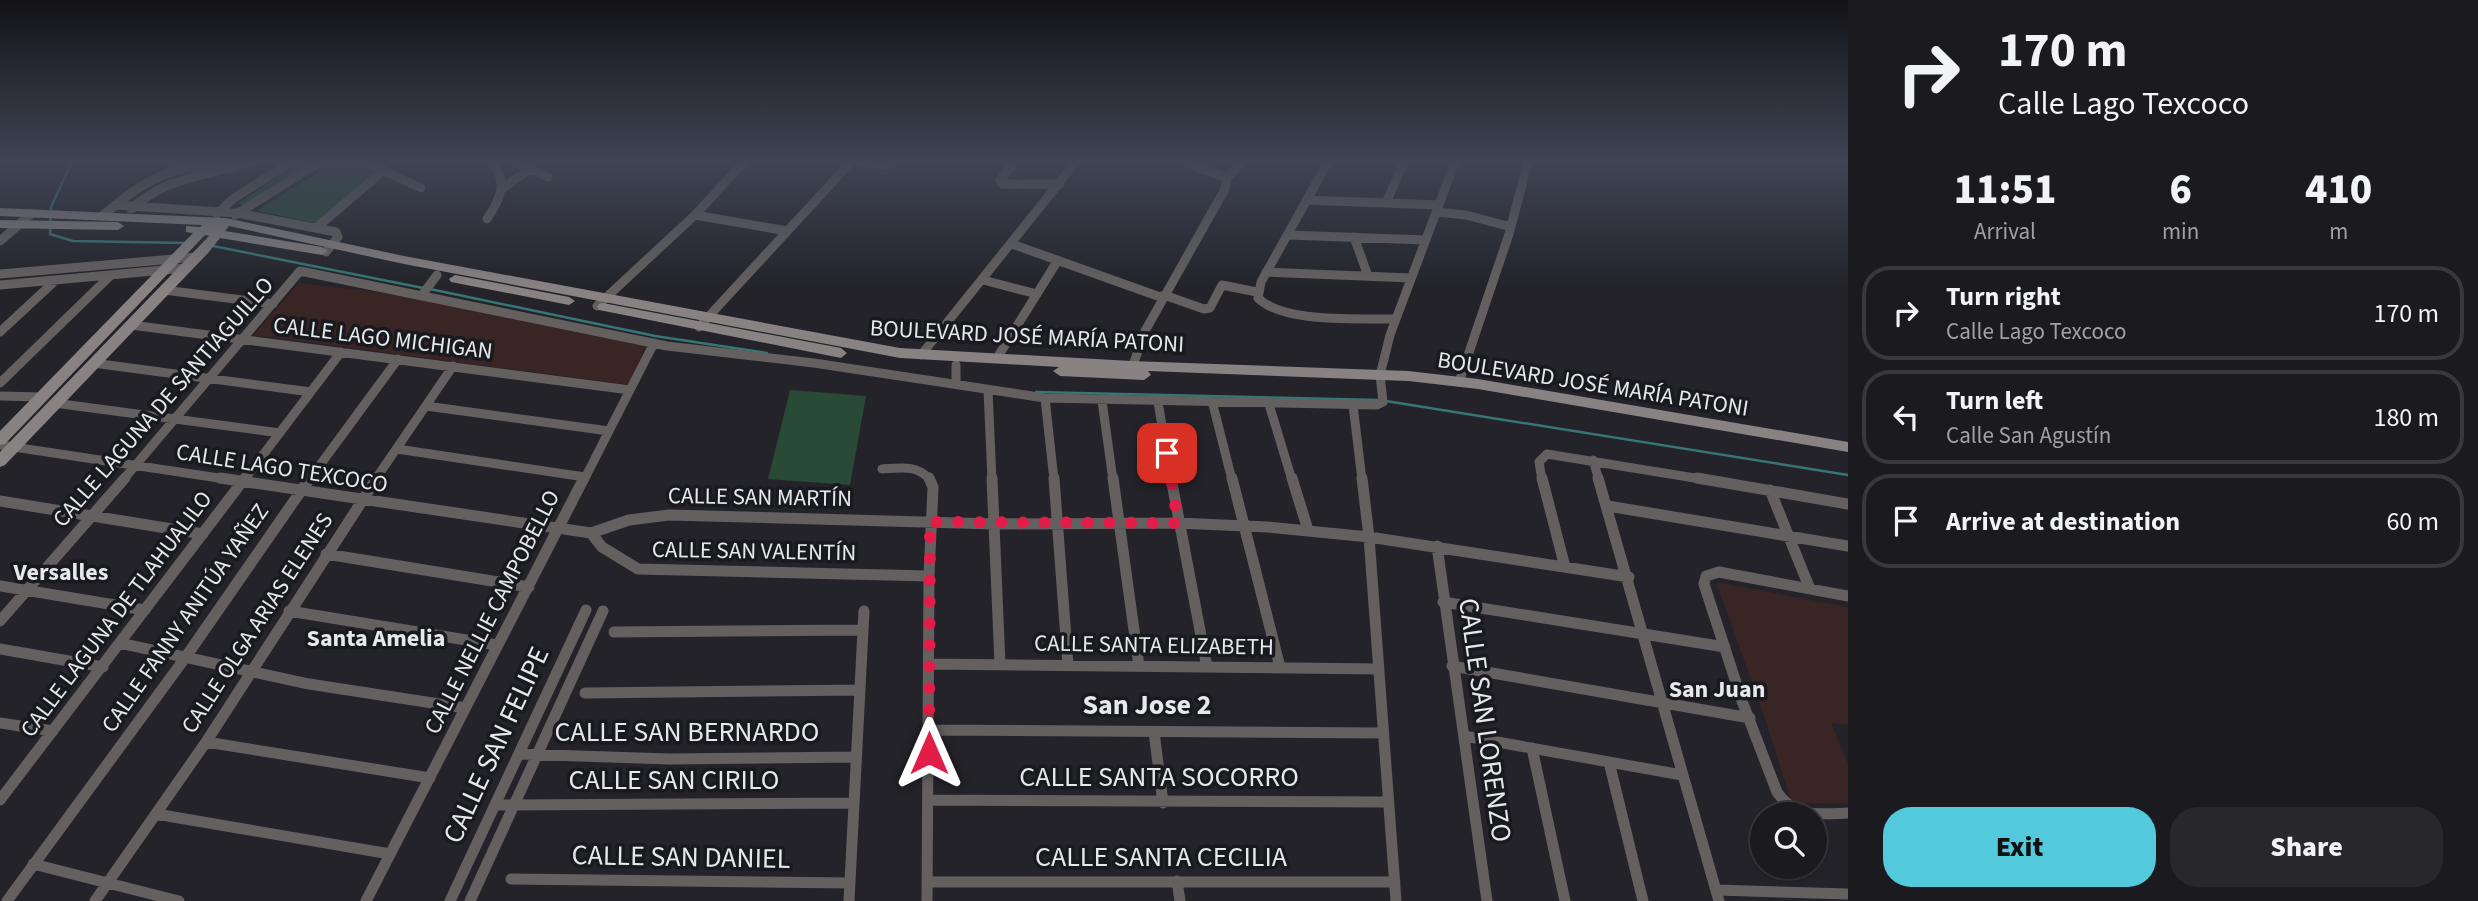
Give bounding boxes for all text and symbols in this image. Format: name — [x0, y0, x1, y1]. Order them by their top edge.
text: 170 m — [1998, 16, 2127, 86]
icon: right — [1883, 28, 1974, 119]
text: Calle Lago Texcoco — [1998, 81, 2249, 127]
text: 11:51 — [1954, 160, 2056, 220]
text: 6 — [2169, 160, 2192, 220]
text: 410 — [2305, 160, 2372, 220]
text: Arrival — [1974, 215, 2036, 248]
text: min — [2162, 215, 2199, 248]
text: m — [2329, 215, 2348, 248]
street label: CALLE LAGUNA DE SANTIAGUILLO — [45, 269, 281, 535]
text: Turn right — [1946, 278, 2061, 315]
icon: right — [1887, 294, 1925, 332]
text: 170 m — [2373, 295, 2439, 332]
street label: CALLE LAGO MICHIGAN — [271, 308, 495, 368]
street label: BOULEVARD JOSÉ MARÍA PATONI — [869, 311, 1185, 361]
text: Calle Lago Texcoco — [1946, 315, 2126, 348]
street label: BOULEVARD JOSÉ MARÍA PATONI — [1435, 343, 1751, 425]
text: Turn left — [1946, 382, 2043, 419]
icon: left — [1887, 398, 1925, 436]
text: 180 m — [2373, 399, 2439, 436]
text: Calle San Agustín — [1946, 419, 2111, 452]
pin — [1137, 423, 1197, 483]
icon: arrive — [1148, 434, 1186, 472]
street label: CALLE LAGO TEXCOCO — [174, 435, 390, 501]
street label: CALLE SAN MARTÍN — [668, 479, 852, 515]
street label: CALLE LAGUNA DE TLAHUALILO — [12, 484, 220, 744]
street label: CALLE NELLIE CAMPOBELLO — [416, 484, 568, 740]
street label: CALLE FANNY ANITÚA YAÑEZ — [93, 497, 277, 739]
icon: arrive — [1887, 502, 1925, 540]
text: Arrive at destination — [1946, 503, 2180, 540]
text: 60 m — [2386, 503, 2439, 540]
street label: CALLE OLGA ARIAS ELENES — [173, 506, 341, 740]
street label: CALLE SAN VALENTÍN — [652, 533, 856, 569]
district label: Versalles — [13, 555, 108, 590]
street label: CALLE SAN LORENZO — [1448, 595, 1522, 845]
district label: Santa Amelia — [307, 621, 445, 656]
street label: CALLE SANTA ELIZABETH — [1034, 626, 1274, 664]
street label: CALLE SAN FELIPE — [433, 640, 559, 850]
district label: San Juan — [1669, 672, 1765, 707]
district label: San Jose 2 — [1083, 685, 1211, 725]
street label: CALLE SAN BERNARDO — [555, 712, 819, 752]
position arrow — [892, 716, 966, 790]
street label: CALLE SANTA SOCORRO — [1019, 757, 1299, 797]
street label: CALLE SAN CIRILO — [569, 760, 779, 800]
map controls — [1750, 802, 1827, 879]
button: search — [1750, 802, 1827, 879]
button: Exit — [1883, 807, 2156, 887]
button: Share — [2170, 807, 2443, 887]
street label: CALLE SAN DANIEL — [571, 835, 791, 879]
street label: CALLE SANTA CECILIA — [1035, 837, 1288, 877]

